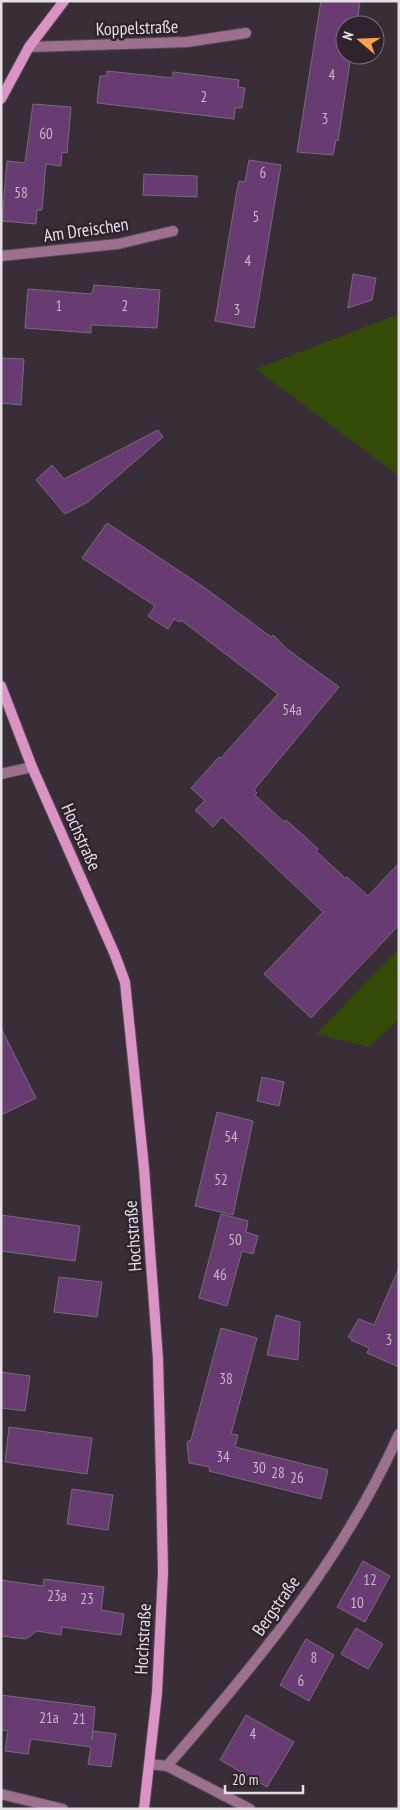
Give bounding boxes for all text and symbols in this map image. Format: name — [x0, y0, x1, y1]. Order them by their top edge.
street label: Koppelstraße — [95, 15, 179, 40]
north arrow — [335, 15, 385, 65]
text: N — [338, 29, 357, 42]
house number: 4 — [329, 65, 336, 84]
house number: 2 — [201, 87, 207, 106]
house number: 3 — [322, 109, 328, 128]
house number: 60 — [39, 124, 53, 143]
house number: 6 — [260, 163, 267, 182]
house number: 58 — [14, 183, 28, 202]
house number: 5 — [253, 207, 259, 226]
street label: Am Dreischen — [42, 212, 130, 247]
house number: 4 — [245, 251, 252, 270]
house number: 1 — [56, 296, 62, 315]
house number: 2 — [122, 296, 128, 315]
house number: 3 — [234, 300, 240, 319]
house number: 54a — [282, 700, 302, 719]
street label: Hochstraße — [56, 800, 106, 874]
house number: 54 — [224, 1127, 238, 1146]
house number: 52 — [214, 1170, 228, 1189]
street label: Hochstraße — [119, 1200, 146, 1272]
house number: 50 — [228, 1230, 242, 1249]
house number: 46 — [213, 1265, 227, 1284]
house number: 3 — [386, 1330, 392, 1349]
house number: 38 — [219, 1369, 233, 1388]
house number: 34 — [216, 1447, 230, 1466]
house number: 30 — [252, 1458, 266, 1477]
house number: 28 — [271, 1463, 285, 1482]
house number: 26 — [290, 1468, 304, 1487]
house number: 12 — [363, 1570, 377, 1589]
street label: Bergstraße — [247, 1571, 305, 1640]
house number: 23a — [47, 1586, 67, 1605]
house number: 23 — [80, 1589, 94, 1608]
house number: 10 — [350, 1593, 364, 1612]
street label: Hochstraße — [129, 1603, 156, 1675]
house number: 8 — [311, 1648, 317, 1667]
house number: 6 — [298, 1671, 305, 1690]
house number: 21a — [39, 1708, 59, 1727]
house number: 21 — [72, 1709, 86, 1728]
house number: 4 — [250, 1724, 257, 1743]
scale bar — [225, 1762, 302, 1794]
text: 20 m — [232, 1770, 258, 1789]

